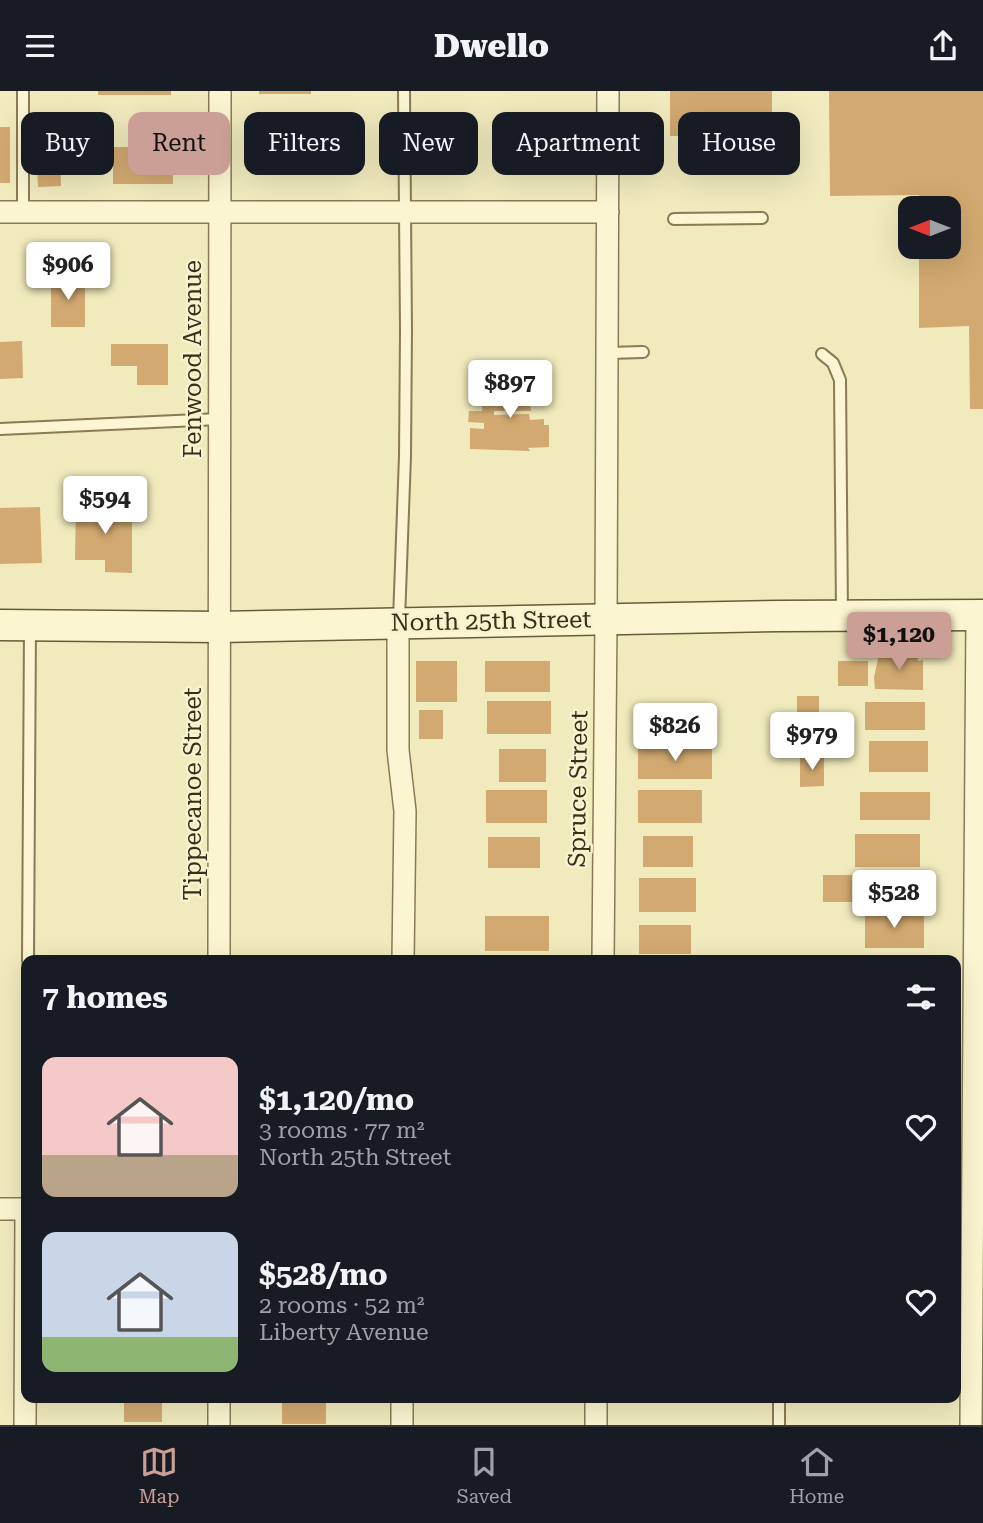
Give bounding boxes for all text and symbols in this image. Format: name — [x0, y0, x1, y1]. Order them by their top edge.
icon: menu — [21, 27, 59, 65]
text: Dwello — [434, 27, 549, 65]
icon: share — [924, 27, 962, 65]
chip: Buy — [21, 112, 114, 175]
chip: Rent — [128, 112, 230, 175]
chip: Filters — [244, 112, 365, 175]
chip: New — [379, 112, 478, 175]
chip: Apartment — [492, 112, 664, 175]
chip: House — [678, 112, 800, 175]
north arrow — [898, 196, 961, 259]
map controls — [898, 196, 961, 259]
pin: $906 — [27, 243, 109, 302]
text: $906 — [42, 251, 94, 278]
street label: Fenwood Avenue — [179, 260, 207, 458]
pin: $897 — [469, 361, 551, 420]
text: $897 — [484, 369, 536, 396]
pin: $594 — [64, 477, 146, 536]
text: $594 — [79, 485, 131, 512]
street label: North 25th Street — [390, 605, 592, 637]
pin: $1,120 — [842, 613, 956, 672]
text: $1,120 — [863, 621, 935, 648]
street label: Tippecanoe Street — [179, 687, 207, 901]
pin: $826 — [634, 703, 716, 763]
street label: Spruce Street — [563, 710, 593, 868]
text: $826 — [649, 712, 701, 739]
pin: $979 — [771, 713, 853, 772]
text: $979 — [786, 721, 838, 748]
pin: $528 — [853, 871, 935, 930]
text: $528 — [868, 879, 920, 906]
icon: filters — [902, 978, 940, 1016]
text: 7 homes — [42, 980, 168, 1015]
text: $1,120/mo — [259, 1082, 414, 1117]
icon: home — [98, 1085, 182, 1169]
icon: heart — [902, 1108, 940, 1146]
text: 3 rooms · 77 m² — [259, 1117, 425, 1144]
text: North 25th Street — [259, 1144, 451, 1171]
text: $528/mo — [259, 1257, 388, 1292]
icon: home — [98, 1260, 182, 1344]
icon: heart — [902, 1283, 940, 1321]
text: 2 rooms · 52 m² — [259, 1292, 425, 1319]
text: Liberty Avenue — [259, 1319, 429, 1346]
tab: Map — [139, 1443, 179, 1508]
tab: Saved — [457, 1443, 512, 1508]
tab: Home — [789, 1443, 844, 1508]

